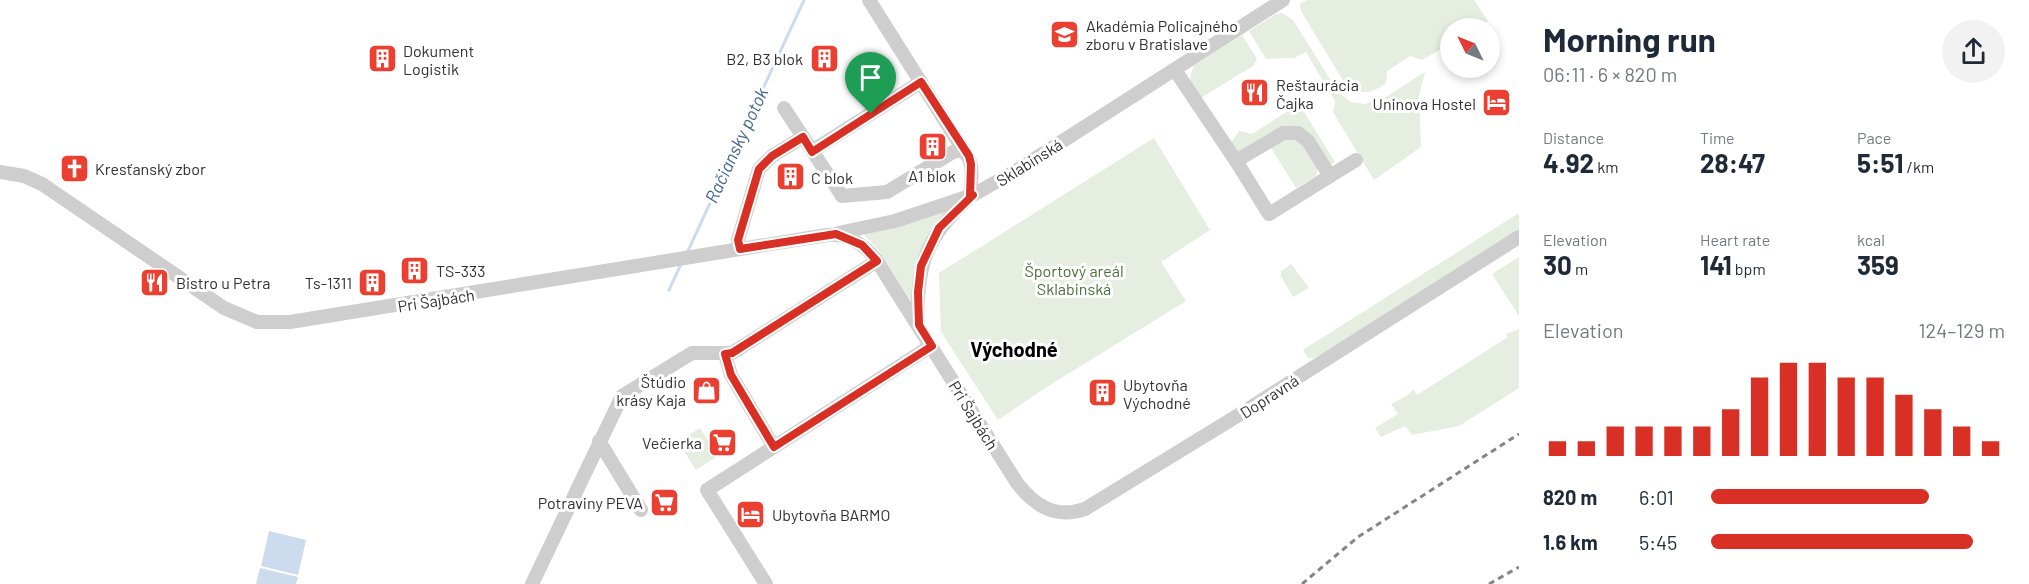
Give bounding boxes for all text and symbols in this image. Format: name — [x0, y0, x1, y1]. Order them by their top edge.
place label: Akadémia Policajného zboru v Bratislave — [1086, 16, 1238, 53]
school or university icon: Akadémia Policajného zboru v Bratislave — [1049, 18, 1081, 50]
north arrow — [1440, 18, 1500, 78]
map controls — [1440, 18, 1500, 78]
text: Morning run — [1543, 19, 1716, 59]
button: share — [1942, 20, 2005, 83]
place label: Dokument Logistik — [403, 41, 474, 78]
building icon: B2, B3 blok — [808, 42, 840, 74]
building icon: Dokument Logistik — [366, 43, 398, 75]
place label: B2, B3 blok — [726, 49, 803, 68]
pin — [845, 52, 896, 114]
icon: arrive — [854, 61, 887, 94]
text: 06:11 · 6 × 820 m — [1543, 62, 1677, 86]
place label: Reštaurácia Čajka — [1276, 75, 1359, 112]
restaurant icon: Reštaurácia Čajka — [1239, 77, 1271, 109]
water label: Račiansky potok — [700, 84, 772, 206]
hotel icon: Uninova Hostel — [1481, 87, 1513, 119]
place label: Uninova Hostel — [1373, 94, 1476, 113]
text: Distance — [1543, 128, 1604, 147]
text: Time — [1700, 128, 1735, 147]
text: Pace — [1857, 128, 1891, 147]
building icon: A1 blok — [916, 131, 948, 163]
street label: Sklabinská — [992, 134, 1066, 190]
text: 4.92 — [1543, 147, 1594, 178]
text: 28:47 — [1700, 147, 1765, 178]
text: 5:51 — [1857, 147, 1903, 178]
church icon: Kresťanský zbor — [58, 152, 90, 184]
text: km — [1594, 157, 1619, 176]
text: /km — [1903, 157, 1934, 176]
place label: Kresťanský zbor — [95, 159, 206, 178]
building icon: C blok — [774, 161, 806, 193]
place label: A1 blok — [908, 166, 956, 185]
place label: C blok — [811, 168, 853, 187]
text: Elevation — [1543, 230, 1607, 249]
text: Heart rate — [1700, 230, 1770, 249]
text: kcal — [1857, 230, 1885, 249]
text: 30 — [1543, 249, 1572, 280]
text: 141 — [1700, 249, 1732, 280]
text: 359 — [1857, 249, 1899, 280]
building icon: TS-333 — [399, 254, 431, 286]
text: m — [1572, 259, 1588, 278]
text: bpm — [1732, 259, 1766, 278]
place label: TS-333 — [436, 261, 485, 280]
park label: Športový areál Sklabinská — [1024, 261, 1124, 298]
restaurant icon: Bistro u Petra — [139, 266, 171, 298]
building icon: Ts-1311 — [357, 266, 389, 298]
place label: Bistro u Petra — [176, 273, 270, 292]
place label: Ts-1311 — [305, 273, 352, 292]
street label: Pri Šajbách — [396, 285, 476, 315]
text: Elevation — [1543, 318, 1624, 342]
text: 124–129 m — [1919, 318, 2005, 342]
district label: Východné — [970, 337, 1058, 361]
street label: Dopravná — [1236, 370, 1302, 422]
place label: Štúdio krásy Kaja — [616, 372, 686, 409]
shop icon: Štúdio krásy Kaja — [691, 374, 723, 406]
place label: Ubytovňa Východné — [1123, 375, 1191, 412]
street label: Pri Šajbách — [945, 377, 1003, 453]
building icon: Ubytovňa Východné — [1086, 377, 1118, 409]
supermarket icon: Večierka — [707, 426, 739, 458]
place label: Večierka — [642, 433, 702, 452]
text: 820 m — [1543, 485, 1597, 509]
text: 6:01 — [1639, 485, 1674, 509]
supermarket icon: Potraviny PEVA — [648, 486, 680, 518]
place label: Potraviny PEVA — [538, 493, 643, 512]
hotel icon: Ubytovňa BARMO — [735, 498, 767, 530]
place label: Ubytovňa BARMO — [772, 505, 890, 524]
text: 1.6 km — [1543, 530, 1598, 554]
text: 5:45 — [1639, 530, 1677, 554]

